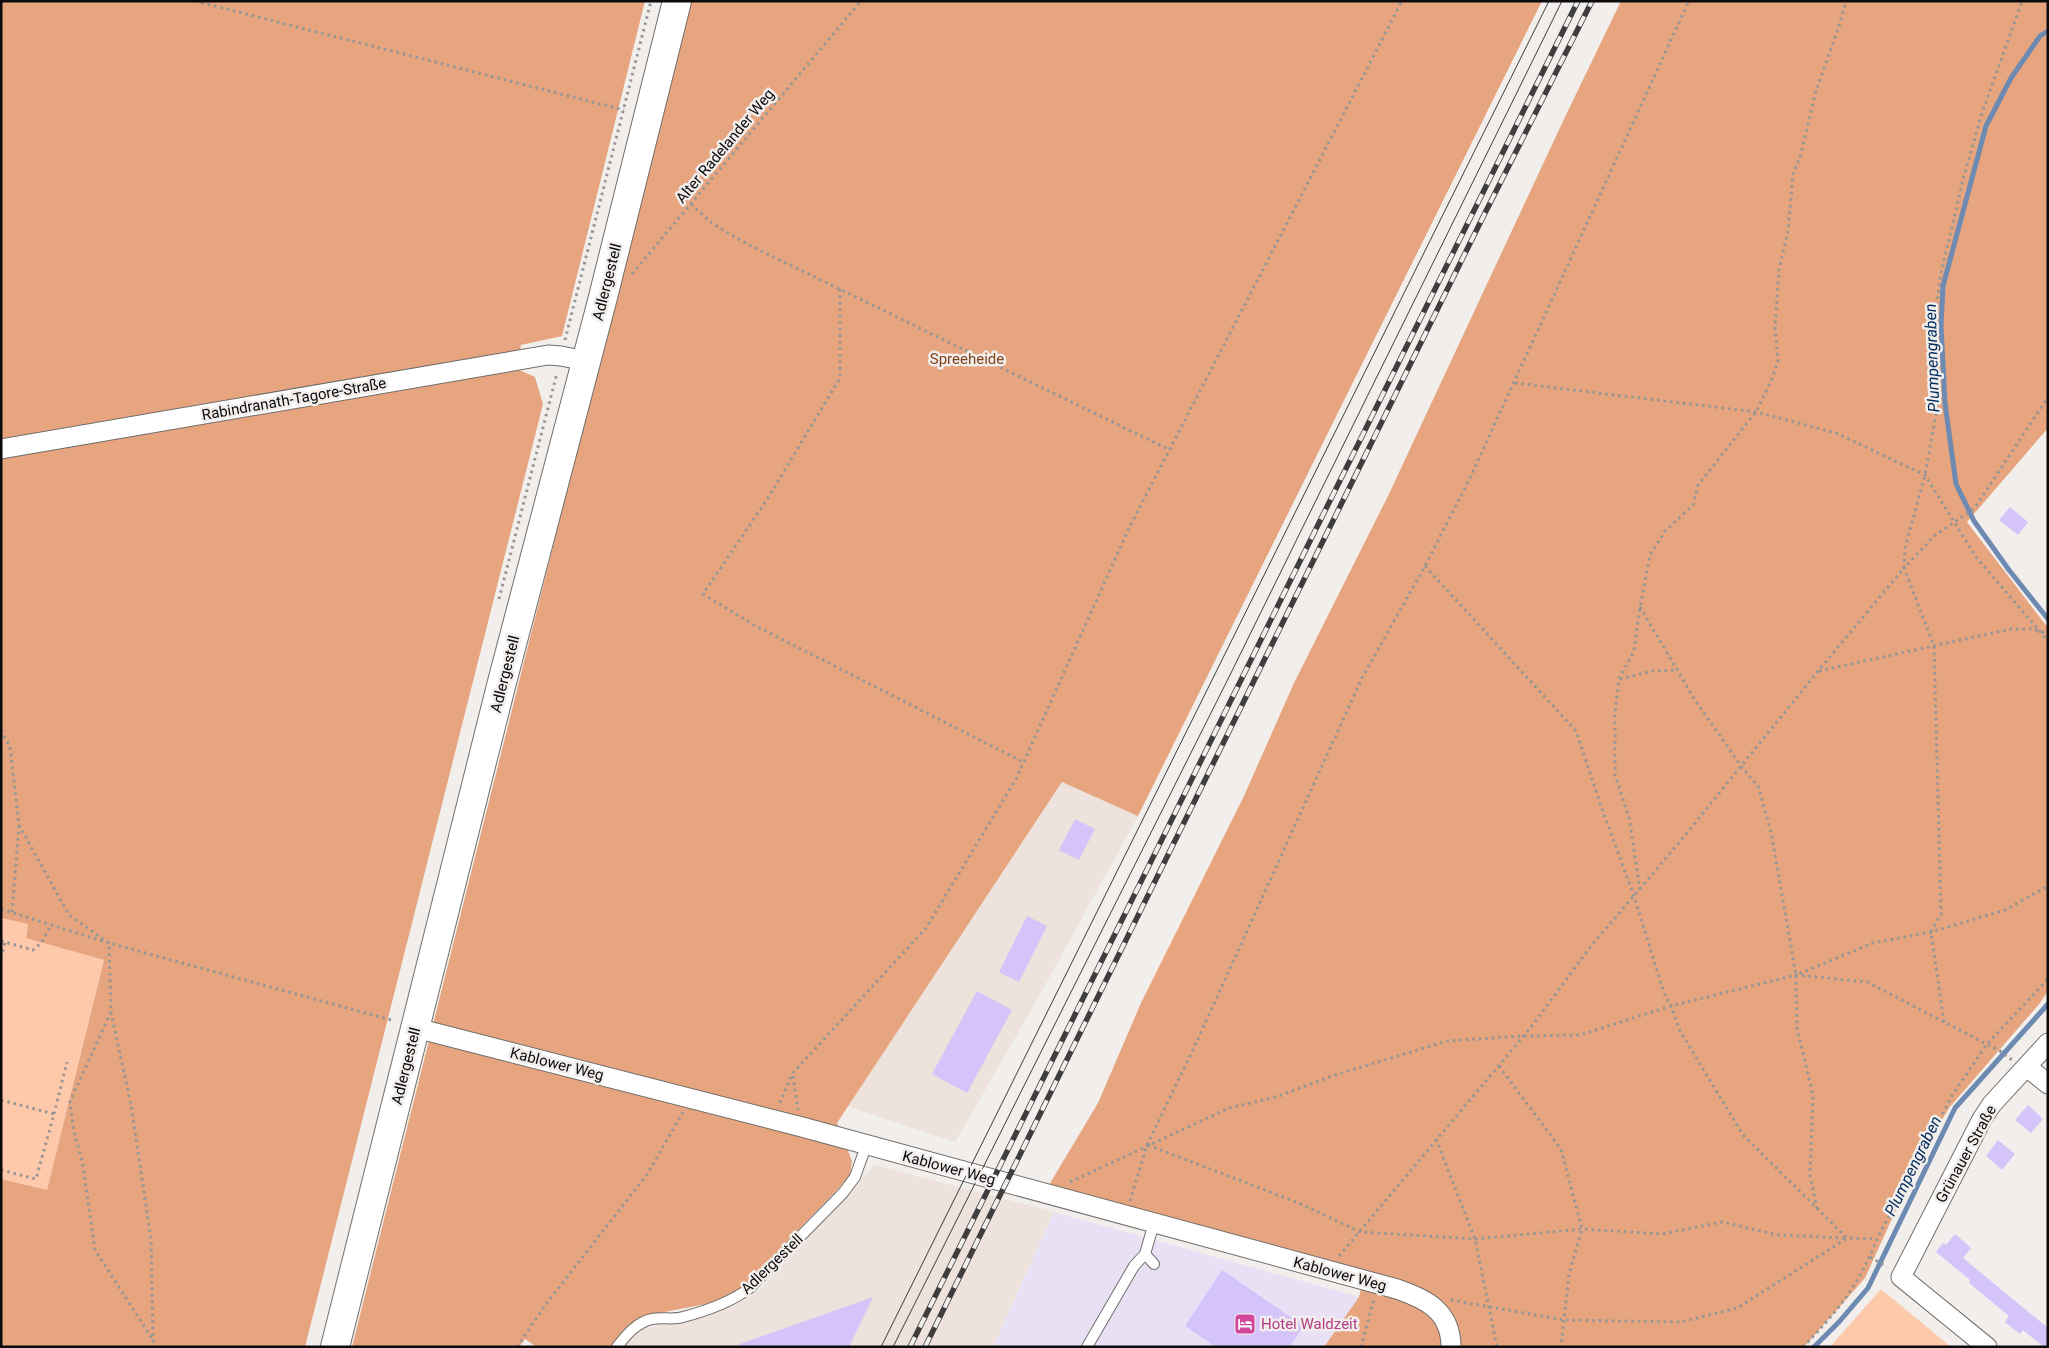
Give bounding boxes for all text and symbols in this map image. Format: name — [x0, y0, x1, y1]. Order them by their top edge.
street label: Alter Radelander Weg — [672, 85, 778, 207]
street label: Adlergestell — [589, 241, 625, 323]
water label: Plumpengraben — [1921, 303, 1943, 413]
park label: Spreeheide — [930, 350, 1004, 368]
street label: Rabindranath-Tagore-Straße — [200, 374, 388, 424]
street label: Adlergestell — [487, 633, 523, 715]
street label: Adlergestell — [388, 1025, 424, 1107]
street label: Kablower Weg — [508, 1044, 606, 1084]
street label: Grünauer Straße — [1932, 1102, 2000, 1206]
water label: Plumpengraben — [1881, 1113, 1945, 1219]
street label: Kablower Weg — [900, 1147, 998, 1189]
street label: Adlergestell — [737, 1230, 807, 1298]
street label: Kablower Weg — [1291, 1253, 1389, 1295]
hotel icon: Hotel Waldzeit — [1233, 1312, 1257, 1336]
place label: Hotel Waldzeit — [1261, 1315, 1358, 1333]

